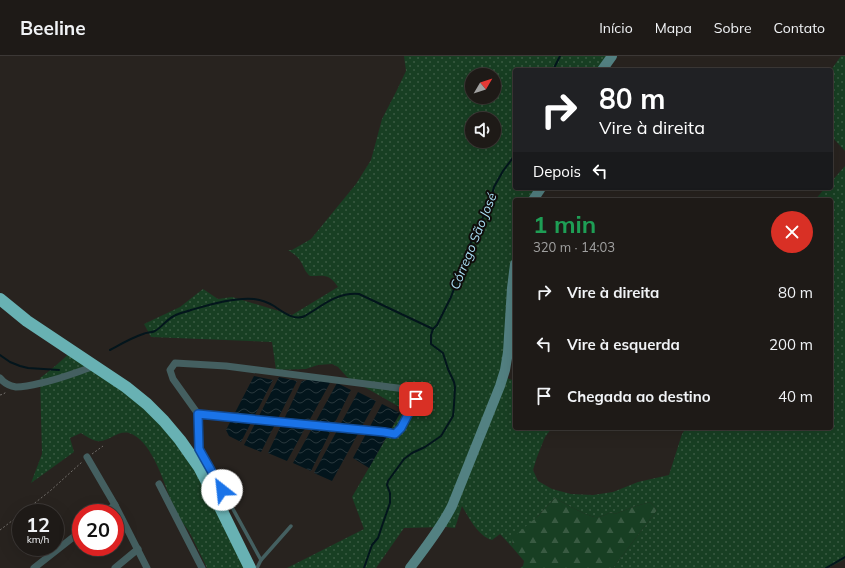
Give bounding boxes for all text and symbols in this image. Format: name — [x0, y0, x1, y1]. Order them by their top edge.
text: Beeline — [20, 16, 86, 40]
text: Início — [599, 19, 633, 37]
text: Mapa — [655, 19, 692, 37]
text: Sobre — [714, 19, 752, 37]
text: Contato — [774, 19, 825, 37]
north arrow — [465, 68, 501, 104]
map controls — [465, 68, 501, 148]
text: 80 m — [599, 81, 665, 116]
icon: right — [533, 84, 585, 136]
button: sound — [465, 112, 501, 148]
text: Vire à direita — [599, 116, 705, 139]
icon: left — [589, 160, 611, 182]
text: Depois — [533, 162, 581, 181]
water label: Córrego São José — [446, 190, 500, 292]
text: 1 min — [533, 209, 596, 239]
button: close — [771, 211, 813, 253]
text: 320 m · 14:03 — [533, 239, 615, 255]
icon: right — [533, 281, 555, 303]
text: Vire à direita — [567, 283, 659, 302]
text: 80 m — [778, 283, 813, 302]
icon: left — [533, 333, 555, 355]
text: Vire à esquerda — [567, 335, 680, 354]
text: 200 m — [769, 335, 813, 354]
pin — [399, 382, 433, 416]
icon: arrive — [533, 385, 555, 407]
text: Chegada ao destino — [567, 387, 711, 406]
text: 40 m — [778, 387, 813, 406]
icon: arrive — [405, 388, 427, 410]
position arrow — [201, 469, 243, 511]
speed limit sign: 20 — [72, 504, 124, 556]
text: 12 — [26, 512, 50, 537]
text: km/h — [27, 533, 49, 546]

